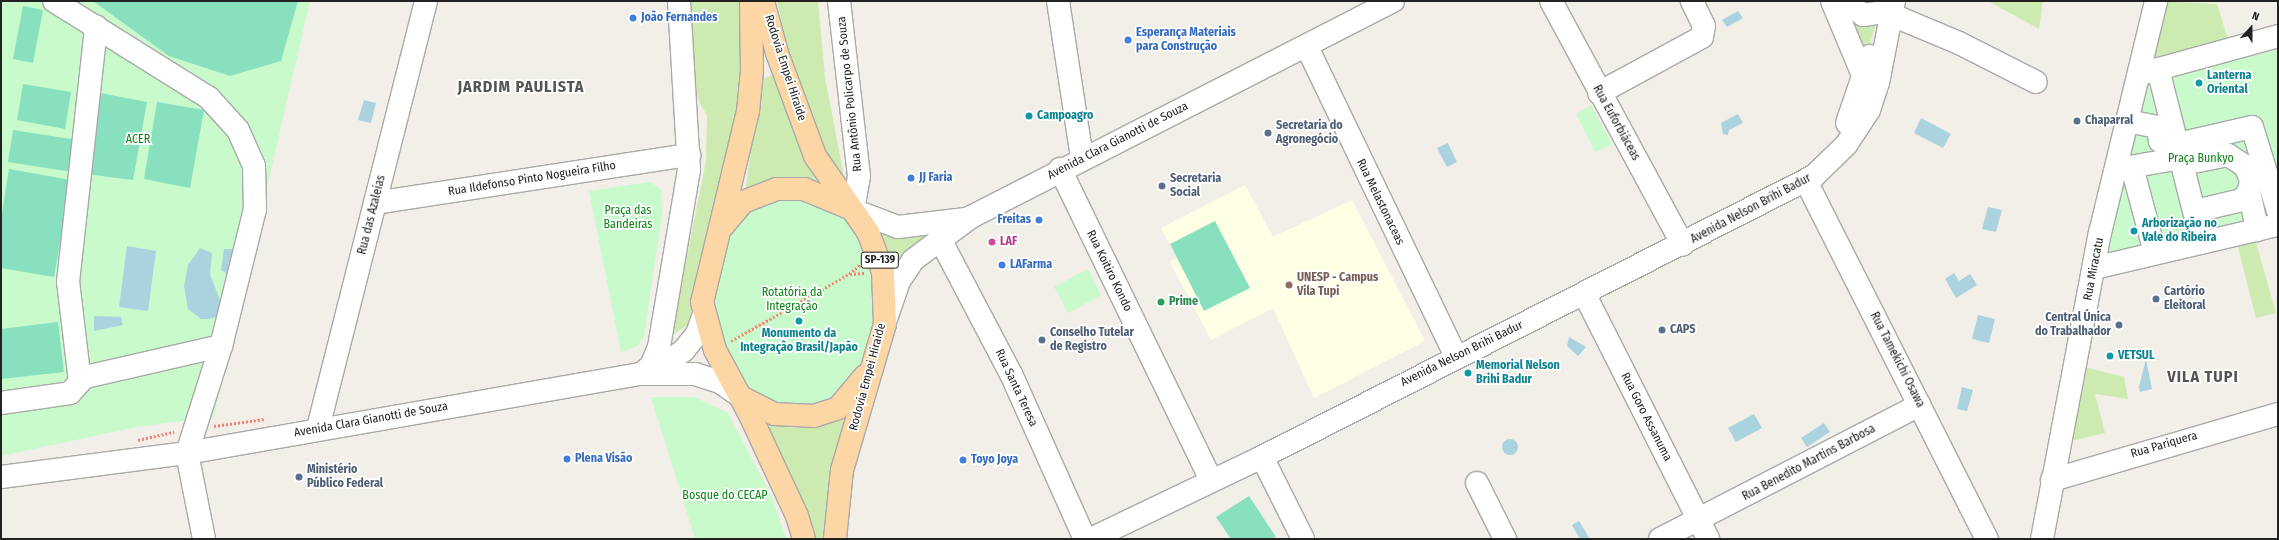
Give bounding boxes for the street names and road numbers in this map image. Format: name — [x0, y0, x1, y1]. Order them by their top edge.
street label: Rodovia Empei Hiraide — [761, 13, 809, 123]
street label: Rua Antônio Policarpo de Souza — [835, 16, 865, 172]
street label: Rua Euforbiáceas — [1589, 83, 1643, 163]
street label: Avenida Clara Gianotti de Souza — [1045, 99, 1191, 183]
street label: Rua Melastonaceas — [1353, 157, 1407, 247]
street label: Rua Ildefonso Pinto Nogueira Filho — [447, 159, 617, 199]
street label: Avenida Nelson Brihi Badur — [1688, 171, 1814, 247]
street label: Rua das Azaleias — [355, 174, 389, 256]
street label: Rua Koitiro Kondo — [1083, 228, 1135, 314]
street label: Rua Miracatu — [2081, 236, 2107, 302]
road number: SP-139 — [860, 251, 900, 269]
street label: Rua Tamekichi Osawa — [1867, 310, 1927, 410]
street label: Avenida Nelson Brihi Badur — [1399, 318, 1525, 390]
street label: Rodovia Empei Hiraide — [847, 322, 889, 432]
street label: Rua Santa Teresa — [992, 347, 1040, 429]
street label: Rua Goro Assanuma — [1617, 370, 1675, 464]
street label: Avenida Clara Gianotti de Souza — [293, 399, 449, 441]
street label: Rua Benedito Martins Barbosa — [1740, 422, 1878, 504]
street label: Rua Pariquera — [2129, 429, 2199, 461]

